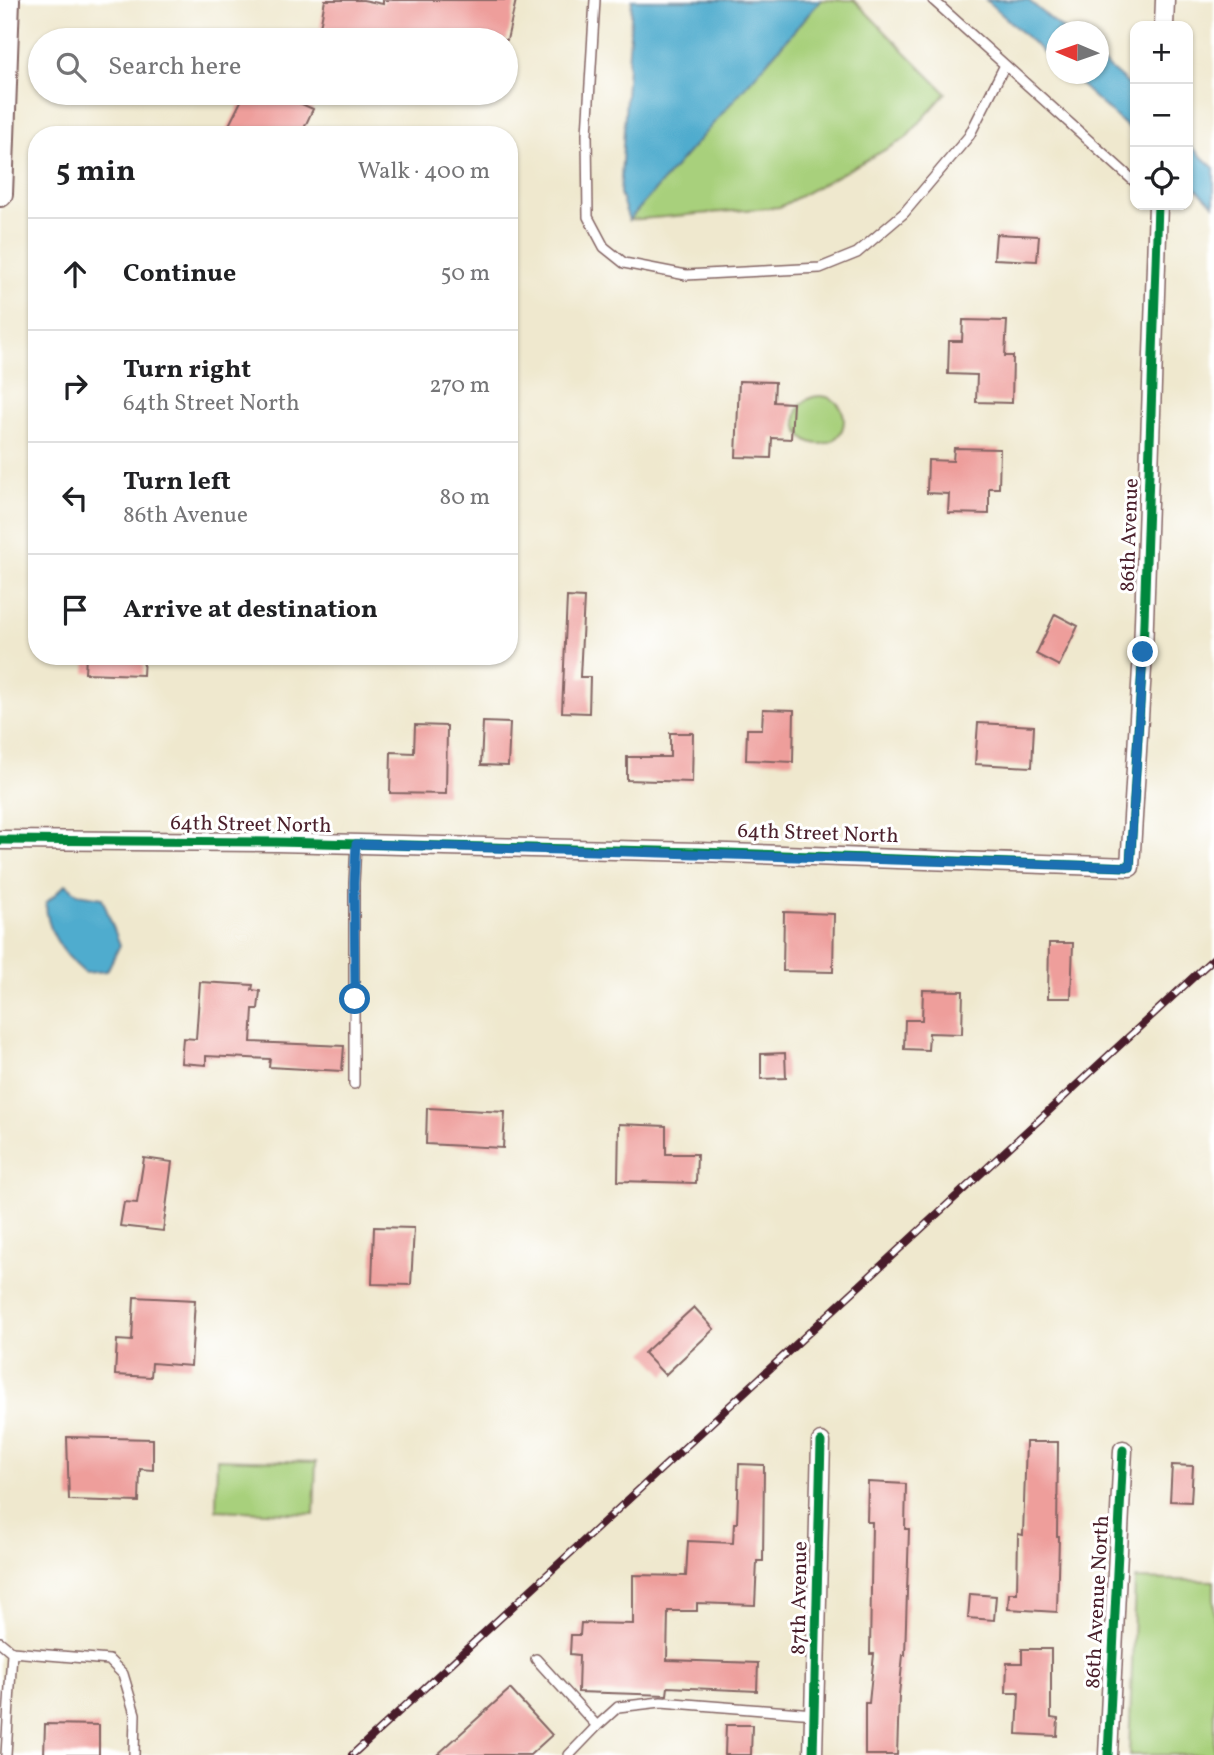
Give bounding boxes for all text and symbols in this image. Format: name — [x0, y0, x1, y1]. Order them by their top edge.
north arrow — [1046, 21, 1109, 84]
map controls — [1130, 21, 1193, 210]
button: + — [1130, 21, 1193, 84]
search box — [28, 28, 518, 105]
icon: search — [52, 48, 90, 86]
text: Search here — [108, 49, 241, 85]
button: − — [1130, 84, 1193, 147]
button: locate — [1130, 147, 1193, 210]
text: 5 min — [56, 151, 136, 193]
text: Walk · 400 m — [358, 156, 490, 188]
icon: ahead — [56, 255, 94, 293]
text: Continue — [123, 256, 236, 292]
text: 50 m — [441, 258, 490, 290]
text: Turn right — [123, 352, 251, 388]
icon: right — [56, 367, 94, 405]
text: 270 m — [429, 370, 490, 402]
text: 64th Street North — [123, 388, 300, 420]
text: Turn left — [123, 464, 231, 500]
street label: 86th Avenue — [1114, 477, 1146, 593]
icon: left — [56, 479, 94, 517]
text: 80 m — [440, 482, 490, 514]
text: 86th Avenue — [123, 500, 248, 532]
icon: arrive — [56, 591, 94, 629]
text: Arrive at destination — [123, 592, 378, 628]
route end — [1127, 636, 1158, 667]
street label: 64th Street North — [170, 809, 332, 841]
street label: 64th Street North — [737, 817, 899, 851]
route start — [339, 983, 370, 1014]
street label: 86th Avenue North — [1079, 1515, 1117, 1689]
street label: 87th Avenue — [785, 1541, 815, 1655]

